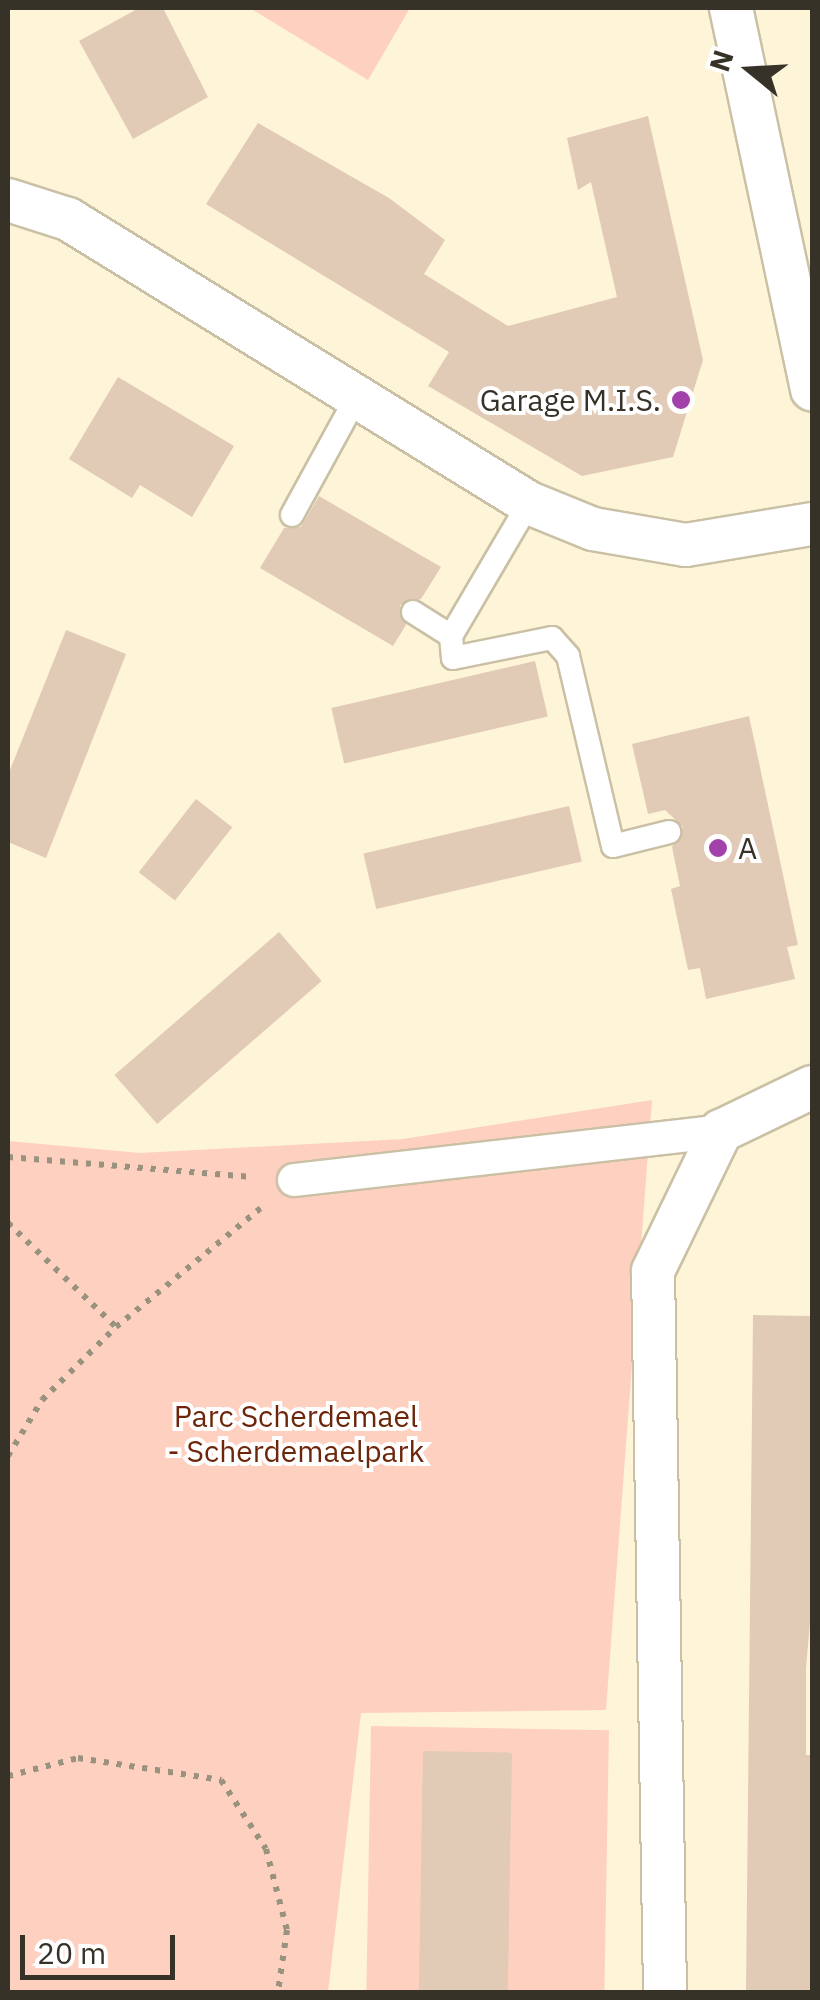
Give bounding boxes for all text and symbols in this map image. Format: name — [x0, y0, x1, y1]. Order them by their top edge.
north arrow — [700, 20, 800, 120]
text: N — [700, 45, 742, 76]
place label: Garage M.I.S. — [480, 382, 661, 418]
marker: Garage M.I.S. — [670, 389, 692, 411]
place label: A — [738, 830, 757, 866]
marker: A — [707, 837, 729, 859]
park label: Parc Scherdemael - Scherdemaelpark — [168, 1398, 424, 1468]
scale bar — [25, 1915, 180, 1977]
text: 20 m — [37, 1933, 106, 1972]

